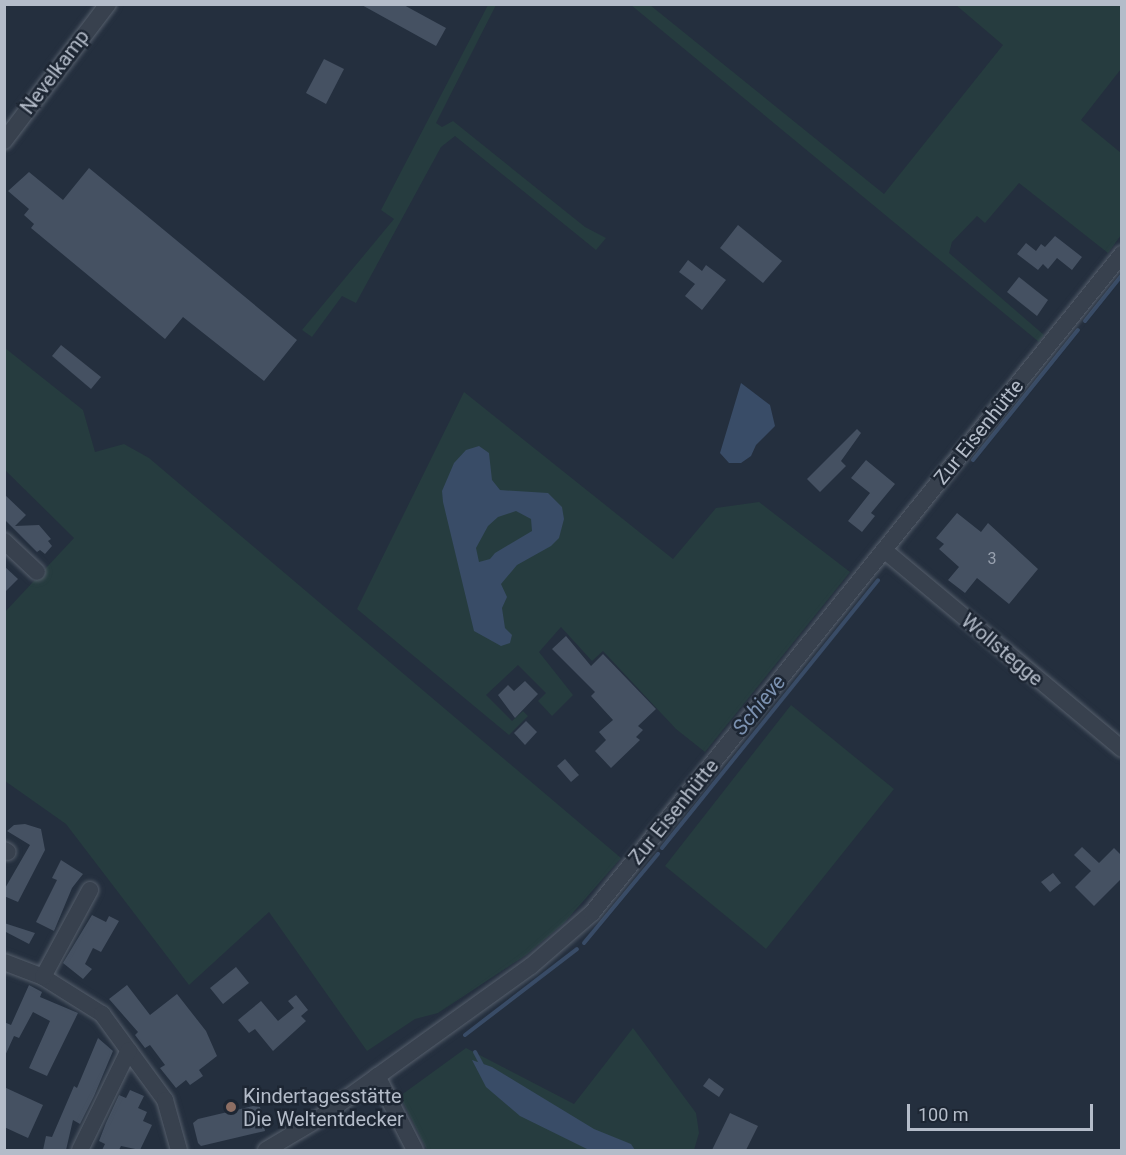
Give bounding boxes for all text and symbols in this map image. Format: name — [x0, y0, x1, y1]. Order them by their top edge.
street label: Nevelkamp — [15, 25, 95, 119]
street label: Zur Eisenhütte — [929, 375, 1029, 489]
house number: 3 — [988, 549, 996, 569]
street label: Wollstegge — [956, 609, 1048, 691]
water label: Schieve — [727, 670, 791, 740]
street label: Zur Eisenhütte — [624, 755, 724, 869]
place label: Kindertagesstätte Die Weltentdecker — [243, 1084, 404, 1131]
scale bar — [910, 1092, 1096, 1130]
marker: Kindertagesstätte Die Weltentdecker — [224, 1100, 238, 1114]
text: 100 m — [918, 1104, 969, 1125]

